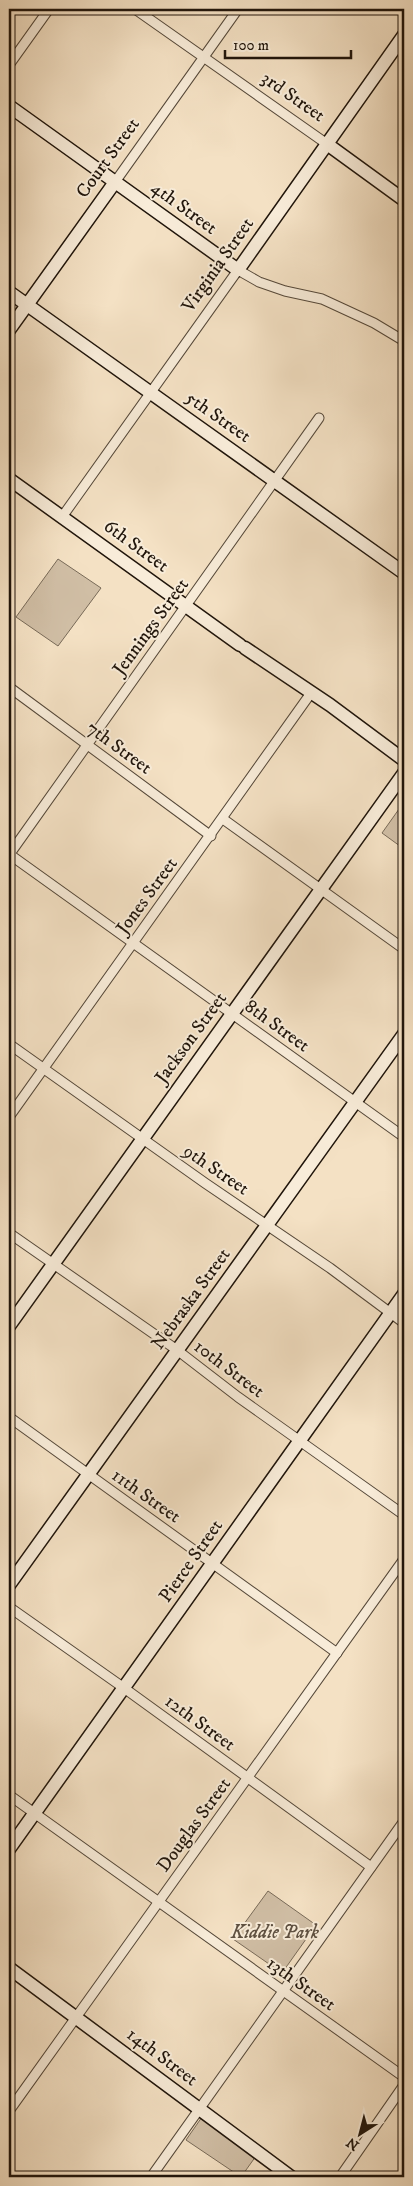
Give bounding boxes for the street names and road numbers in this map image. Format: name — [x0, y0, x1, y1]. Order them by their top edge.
street label: 3rd Street — [257, 67, 329, 127]
street label: Court Street — [71, 114, 145, 202]
street label: 4th Street — [146, 176, 222, 240]
street label: Virginia Street — [176, 213, 259, 317]
street label: 5th Street — [181, 386, 255, 448]
street label: 6th Street — [99, 515, 173, 577]
street label: Jennings Street — [107, 574, 194, 682]
street label: 7th Street — [82, 717, 156, 779]
street label: Jones Street — [110, 853, 183, 941]
street label: Jackson Street — [149, 988, 232, 1090]
street label: 8th Street — [240, 995, 314, 1057]
street label: 9th Street — [178, 1139, 253, 1200]
street label: Nebraska Street — [146, 1244, 236, 1354]
street label: 10th Street — [189, 1335, 269, 1403]
street label: 11th Street — [107, 1464, 185, 1528]
street label: Pierce Street — [154, 1515, 228, 1607]
street label: 12th Street — [160, 1690, 240, 1756]
street label: Douglas Street — [152, 1773, 236, 1877]
street label: 13th Street — [262, 1952, 340, 2016]
street label: 14th Street — [122, 2023, 202, 2091]

